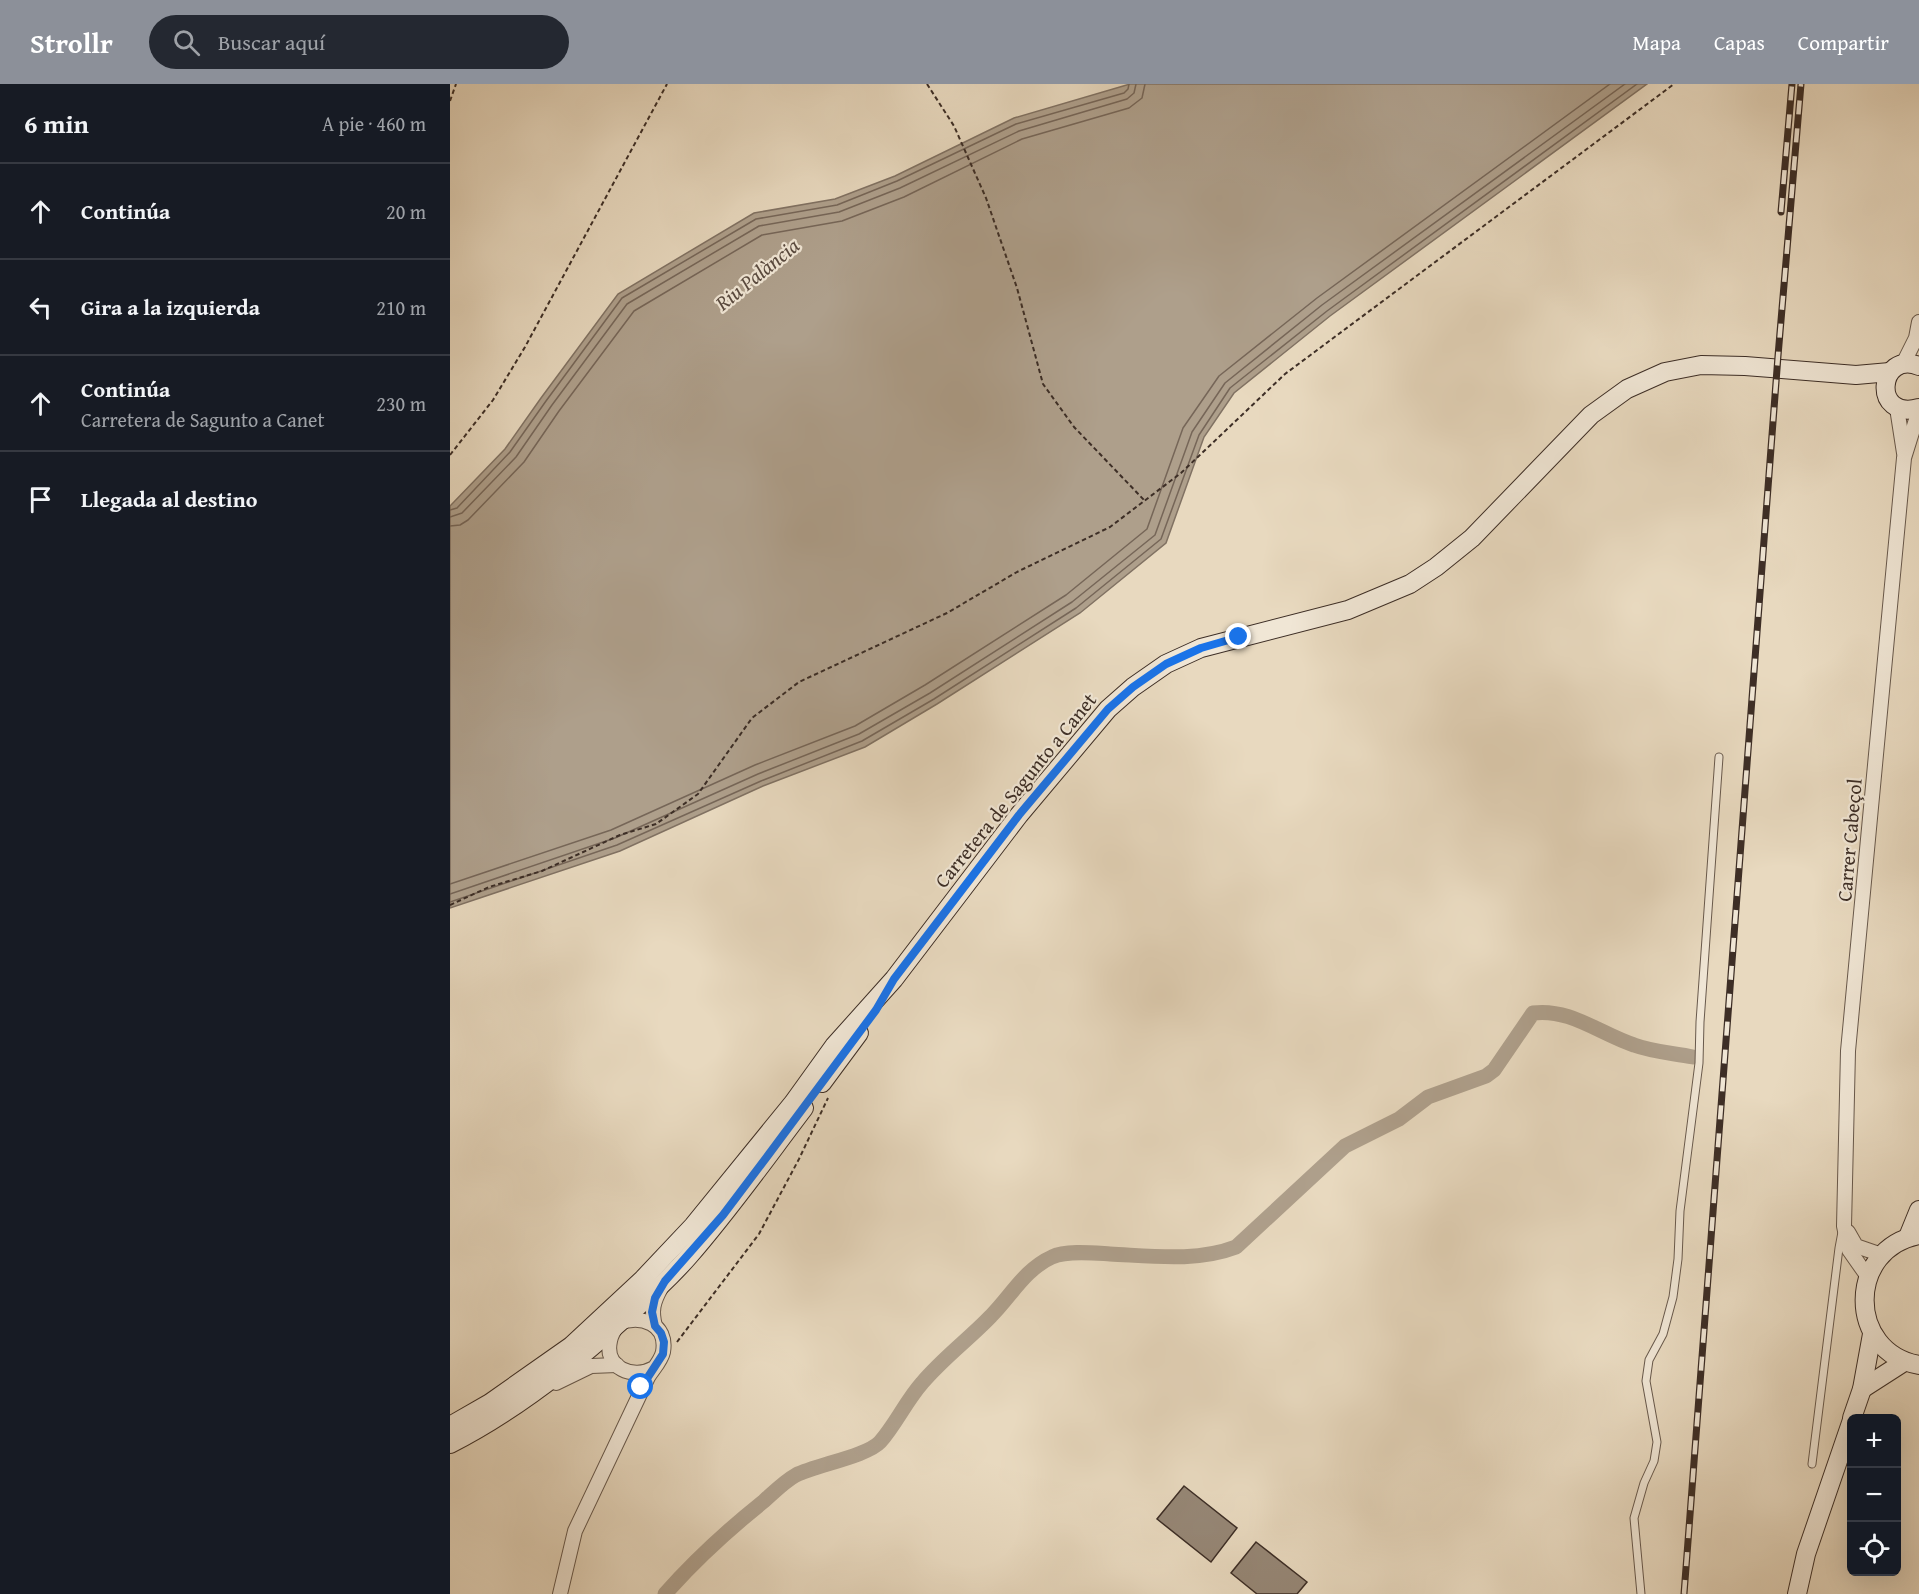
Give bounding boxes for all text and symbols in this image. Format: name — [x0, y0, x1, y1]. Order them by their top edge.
search box — [149, 15, 569, 69]
text: Strollr — [30, 22, 113, 63]
icon: search — [170, 26, 203, 59]
text: Buscar aquí — [218, 26, 325, 58]
text: Mapa — [1632, 27, 1681, 58]
text: Capas — [1714, 27, 1765, 58]
text: Compartir — [1798, 27, 1889, 58]
text: 6 min — [24, 104, 89, 143]
text: A pie · 460 m — [322, 109, 426, 138]
icon: ahead — [24, 195, 57, 228]
text: Continúa — [81, 195, 170, 227]
text: 20 m — [386, 197, 426, 226]
water label: Riu Palància — [707, 230, 806, 318]
icon: left — [24, 291, 57, 324]
text: Gira a la izquierda — [81, 291, 260, 323]
text: 210 m — [376, 293, 426, 322]
text: Continúa — [81, 373, 170, 405]
icon: ahead — [24, 387, 57, 420]
text: 230 m — [376, 389, 426, 418]
text: Carretera de Sagunto a Canet — [81, 405, 324, 434]
icon: arrive — [24, 483, 57, 516]
text: Llegada al destino — [81, 483, 257, 515]
route end — [1225, 623, 1251, 649]
street label: Carretera de Sagunto a Canet — [927, 686, 1103, 894]
street label: Carrer Cabeçol — [1829, 777, 1869, 903]
route start — [627, 1373, 653, 1399]
map controls — [1847, 1414, 1901, 1576]
button: + — [1847, 1414, 1901, 1468]
button: − — [1847, 1468, 1901, 1522]
button: locate — [1847, 1522, 1901, 1576]

